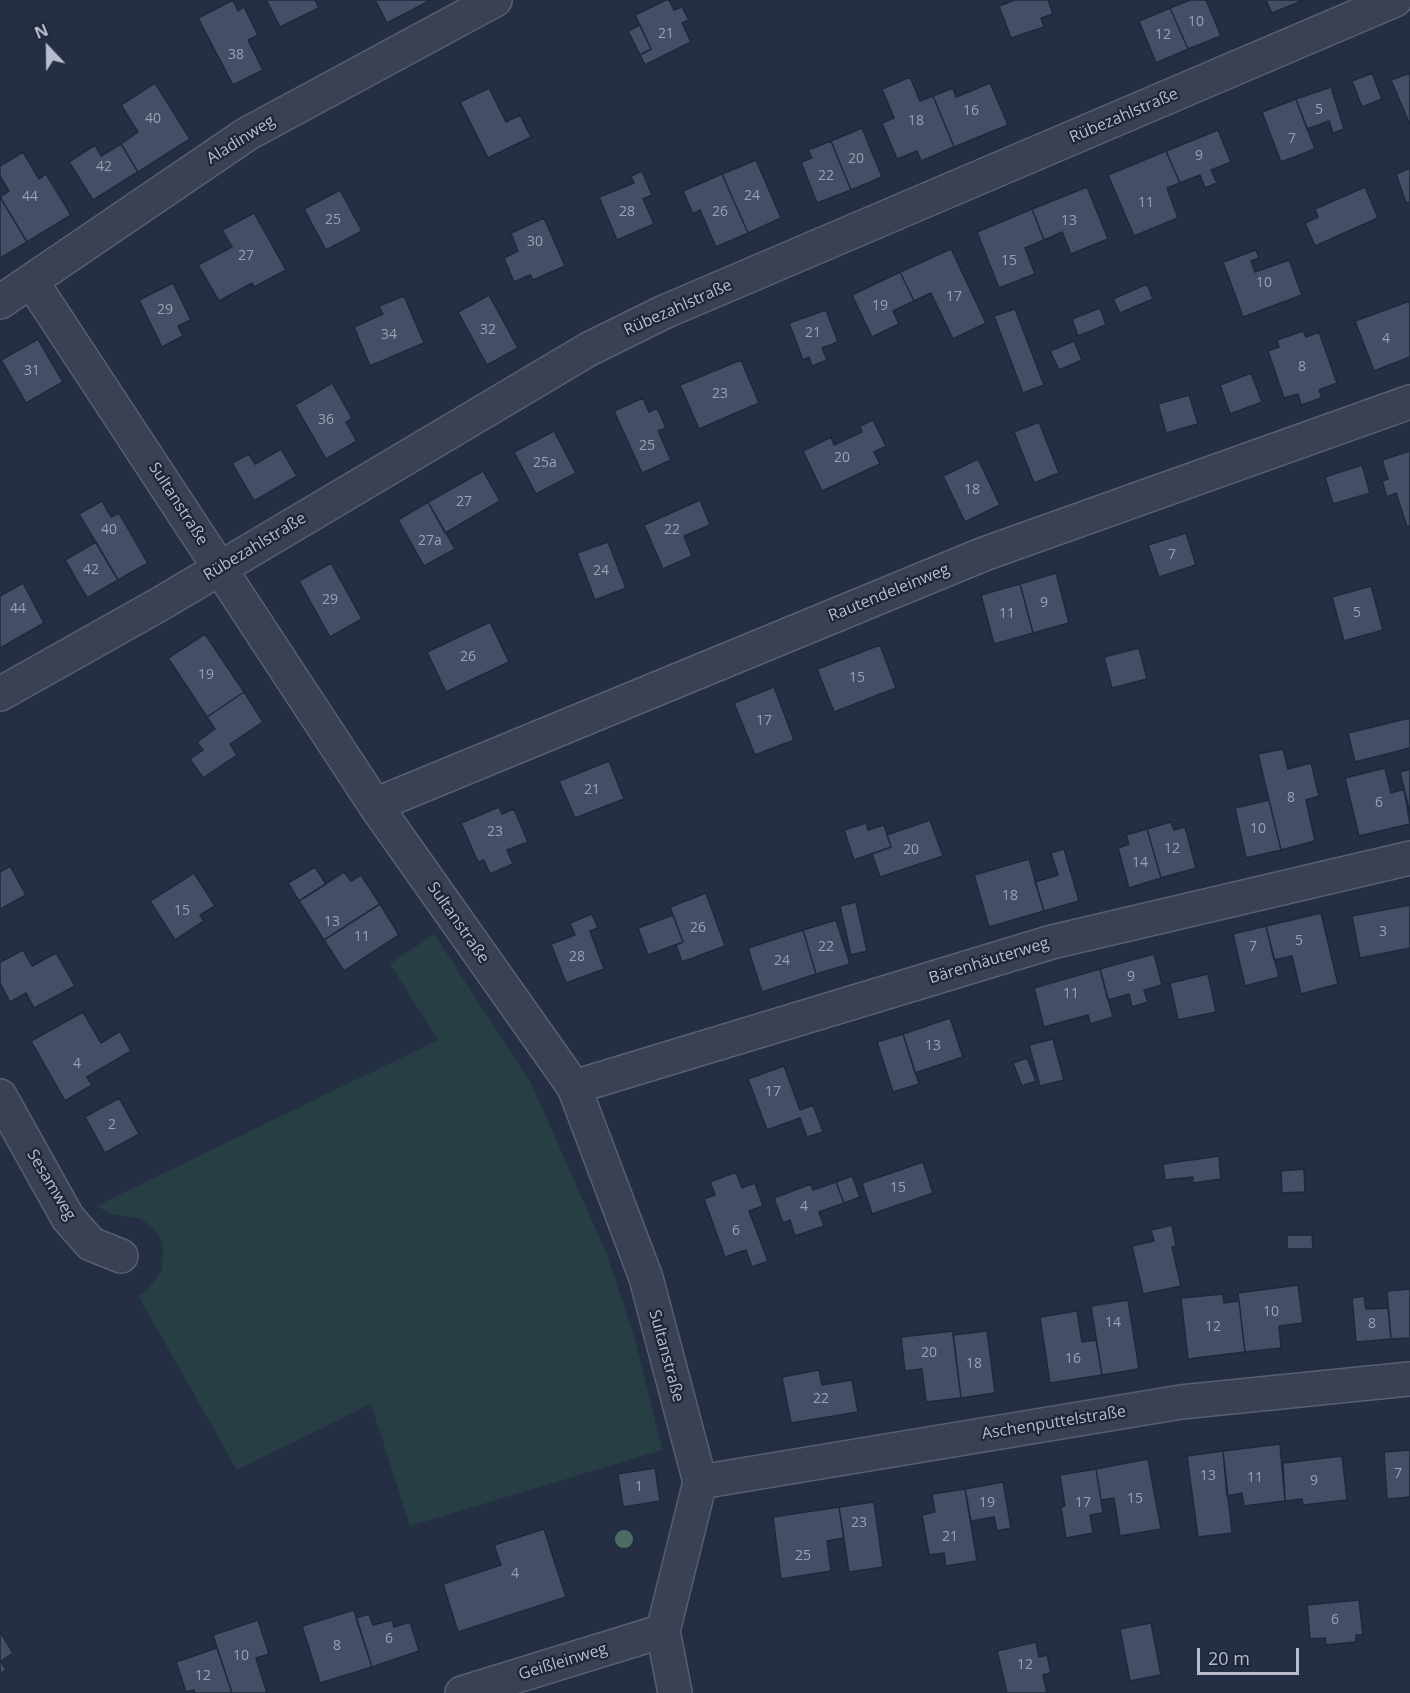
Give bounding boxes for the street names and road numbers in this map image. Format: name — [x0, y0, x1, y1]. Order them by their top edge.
street label: Rübezahlstraße — [1067, 84, 1181, 148]
street label: Aladinweg — [203, 112, 279, 168]
street label: Rübezahlstraße — [621, 276, 735, 340]
street label: Sultanstraße — [144, 459, 212, 549]
street label: Rübezahlstraße — [200, 509, 310, 585]
street label: Rautendeleinweg — [826, 560, 952, 626]
street label: Sultanstraße — [423, 879, 493, 967]
street label: Bärenhäuterweg — [927, 934, 1051, 988]
street label: Sesamweg — [22, 1146, 80, 1224]
street label: Sultanstraße — [644, 1308, 688, 1404]
street label: Aschenputtelstraße — [981, 1402, 1127, 1444]
street label: Geißleinweg — [516, 1639, 610, 1685]

